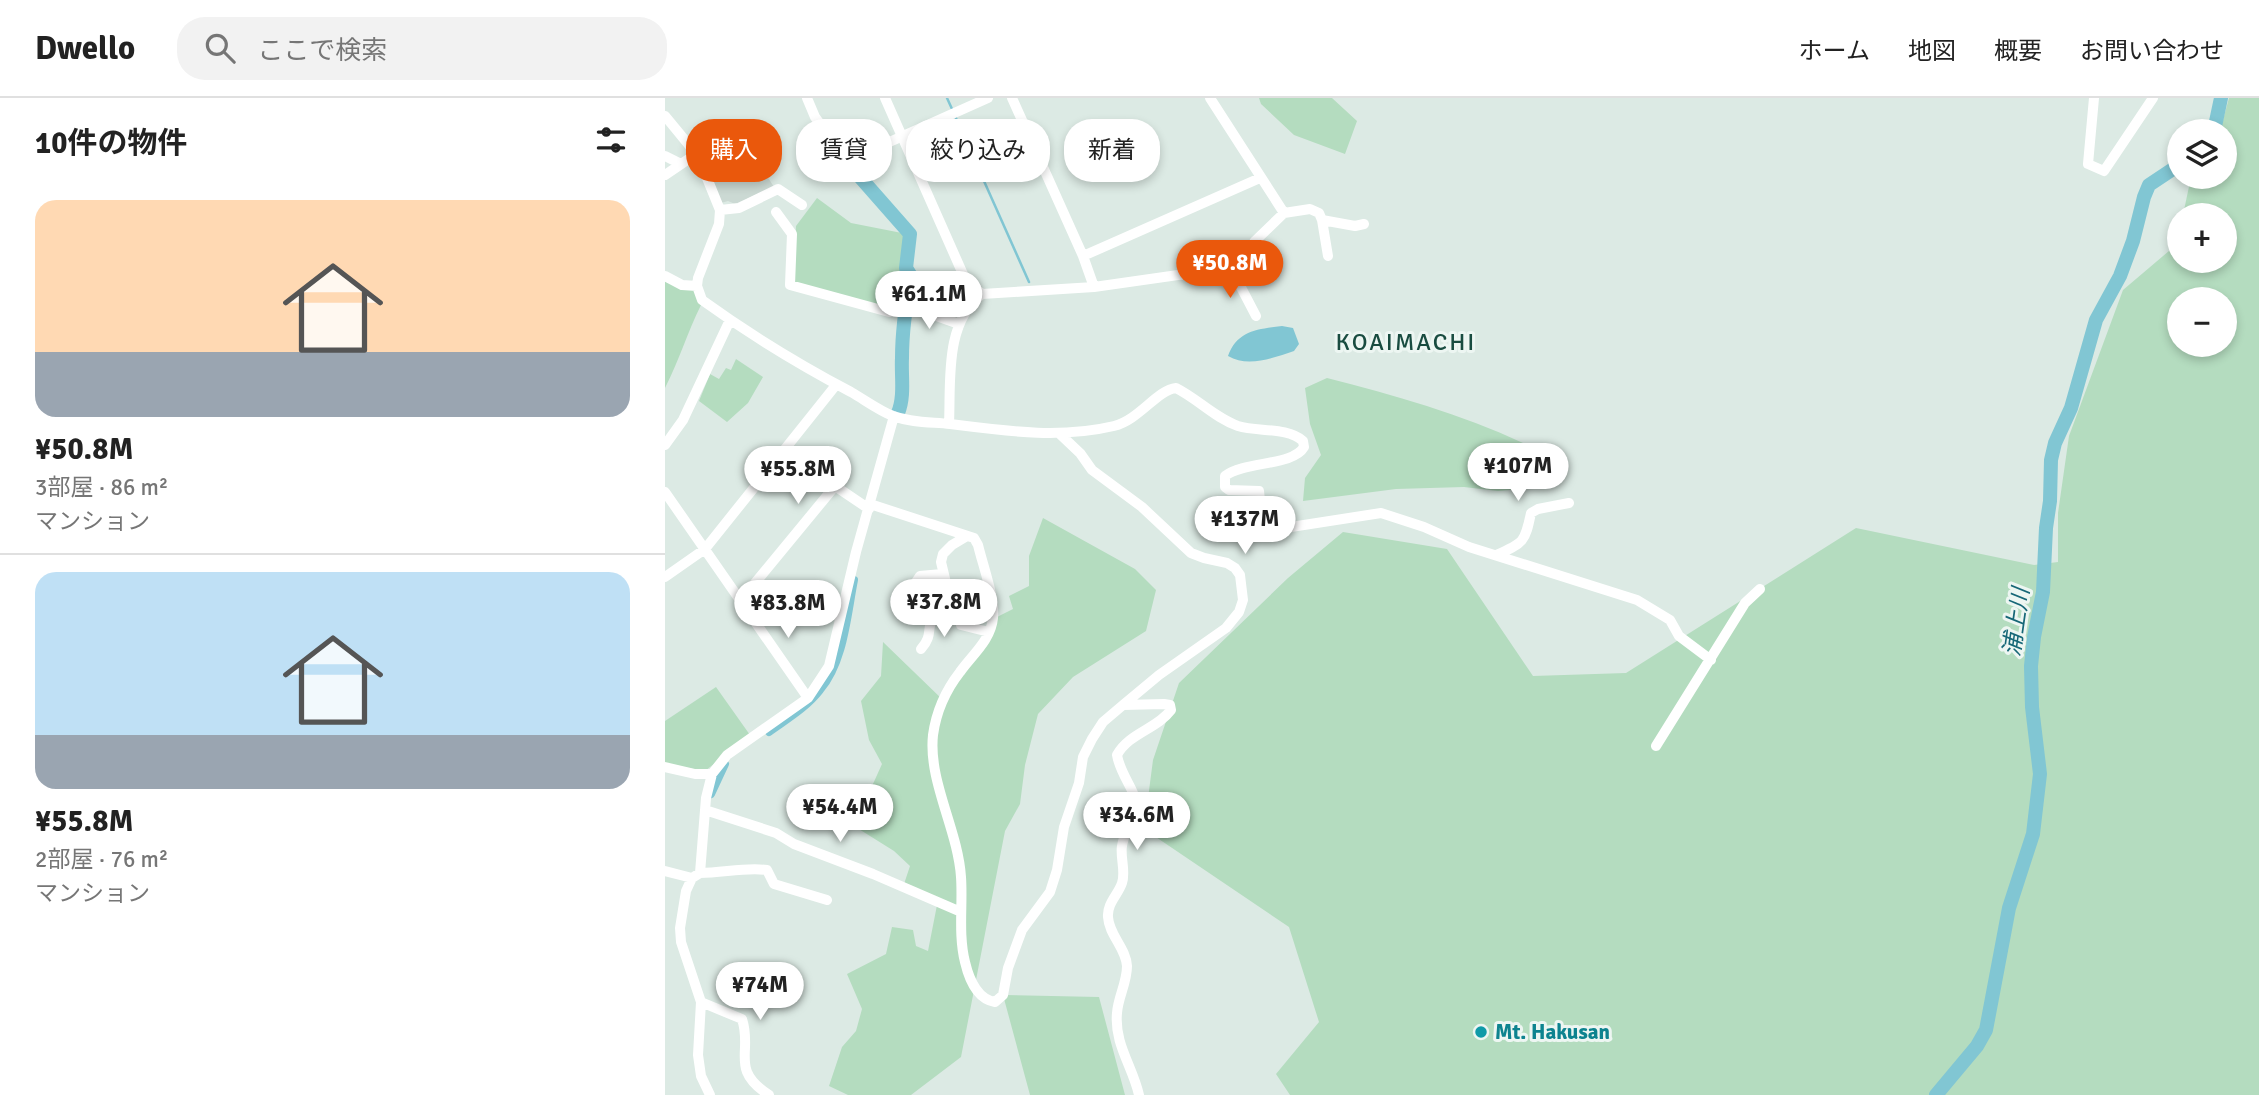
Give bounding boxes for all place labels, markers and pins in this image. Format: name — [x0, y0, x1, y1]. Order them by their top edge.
pin: ¥50.8M — [1173, 240, 1287, 300]
pin: ¥61.1M — [872, 272, 986, 331]
pin: ¥107M — [1469, 444, 1567, 503]
pin: ¥55.8M — [741, 446, 855, 506]
pin: ¥137M — [1196, 496, 1294, 556]
pin: ¥83.8M — [731, 580, 845, 640]
pin: ¥37.8M — [887, 580, 1001, 639]
pin: ¥54.4M — [783, 784, 897, 844]
pin: ¥34.6M — [1080, 792, 1194, 852]
pin: ¥74M — [719, 962, 801, 1022]
place label: Mt. Hakusan — [1495, 1019, 1610, 1045]
marker: Mt. Hakusan — [1473, 1024, 1489, 1040]

